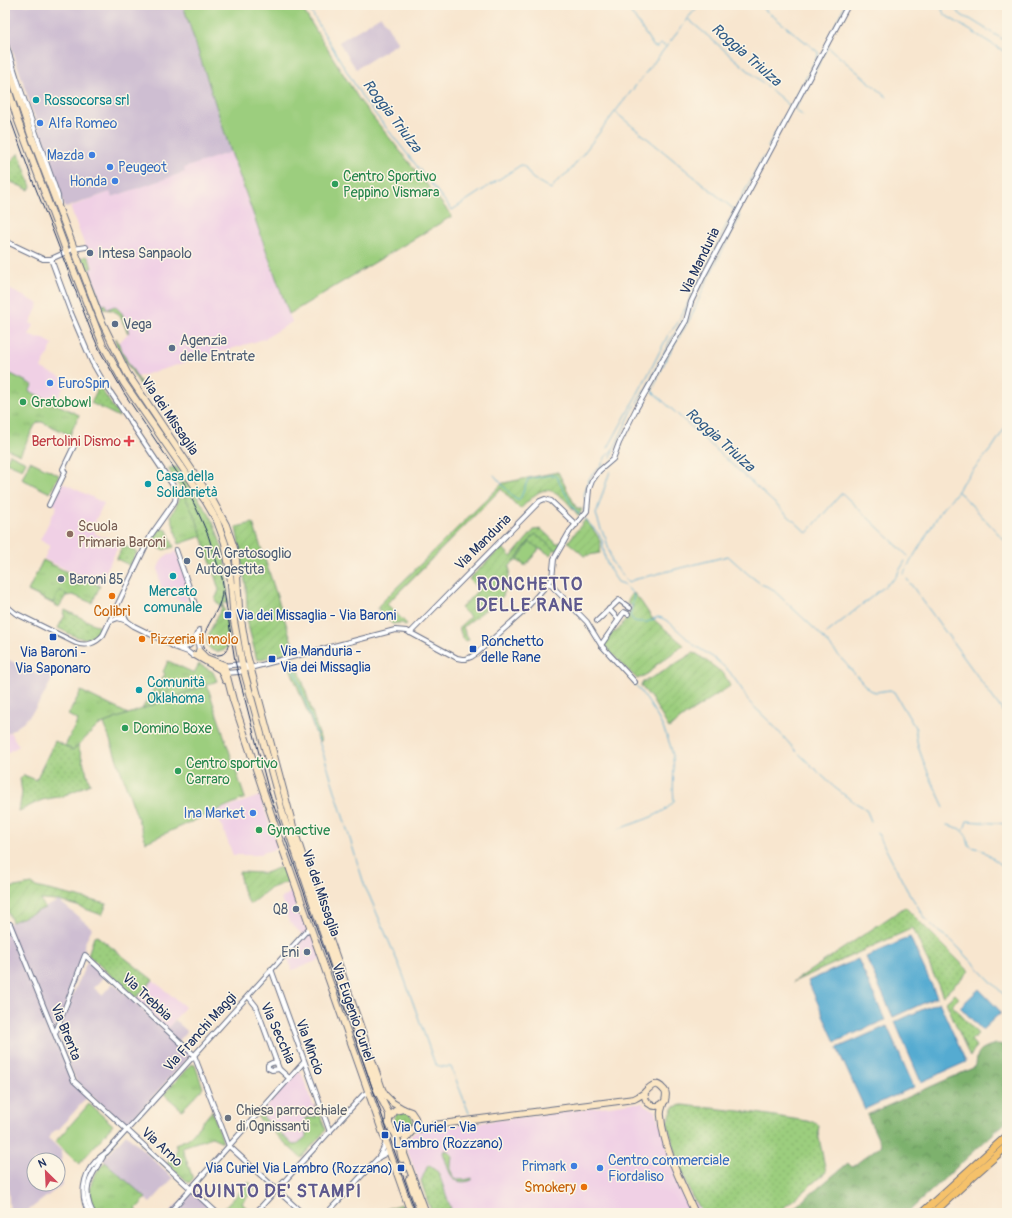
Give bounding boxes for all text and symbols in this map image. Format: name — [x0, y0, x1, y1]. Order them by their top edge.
water label: Roggia Triulza — [707, 19, 786, 91]
water label: Roggia Triulza — [358, 76, 426, 157]
place label: Rossocorsa srl — [44, 92, 130, 109]
marker: Rossocorsa srl — [31, 95, 41, 105]
place label: Alfa Romeo — [48, 115, 118, 132]
marker: Alfa Romeo — [35, 118, 45, 128]
place label: Mazda — [47, 147, 84, 164]
marker: Mazda — [87, 150, 97, 160]
place label: Peugeot — [118, 159, 167, 176]
marker: Peugeot — [105, 162, 115, 172]
place label: Centro Sportivo Peppino Vismara — [343, 168, 440, 201]
place label: Honda — [69, 173, 107, 190]
marker: Honda — [110, 176, 120, 186]
marker: Centro Sportivo Peppino Vismara — [330, 179, 340, 189]
street label: Via Manduria — [676, 225, 724, 297]
place label: Intesa Sanpaolo — [98, 245, 192, 262]
marker: Intesa Sanpaolo — [85, 248, 95, 258]
place label: Vega — [123, 316, 152, 333]
marker: Vega — [110, 319, 120, 329]
place label: Agenzia delle Entrate — [180, 332, 255, 365]
marker: Agenzia delle Entrate — [167, 343, 177, 353]
street label: Via dei Missaglia — [138, 374, 202, 458]
place label: EuroSpin — [58, 375, 110, 392]
marker: EuroSpin — [45, 378, 55, 388]
place label: Gratobowl — [31, 394, 92, 411]
marker: Gratobowl — [18, 397, 28, 407]
water label: Roggia Triulza — [681, 404, 759, 477]
place label: Bertolini Dismo — [31, 433, 121, 450]
marker: Bertolini Dismo — [124, 436, 134, 446]
place label: Casa della Solidarietà — [156, 468, 217, 501]
marker: Casa della Solidarietà — [143, 479, 153, 489]
street label: Via Manduria — [451, 510, 515, 574]
place label: Scuola Primaria Baroni — [78, 518, 166, 551]
marker: Scuola Primaria Baroni — [65, 529, 75, 539]
place label: GTA Gratosoglio Autogestita — [195, 545, 292, 578]
marker: GTA Gratosoglio Autogestita — [182, 556, 192, 566]
place label: Baroni 85 — [69, 571, 124, 588]
marker: Mercato comunale — [168, 571, 178, 581]
district label: RONCHETTO DELLE RANE — [476, 573, 584, 617]
marker: Baroni 85 — [56, 574, 66, 584]
place label: Mercato comunale — [144, 583, 202, 616]
marker: Colibrì — [107, 591, 117, 601]
place label: Colibrì — [93, 603, 131, 620]
place label: Via dei Missaglia - Via Baroni — [236, 607, 397, 624]
marker: Via dei Missaglia - Via Baroni — [223, 610, 233, 620]
place label: Pizzeria il molo — [150, 631, 239, 648]
marker: Via Baroni - Via Saponaro — [48, 632, 58, 642]
place label: Ronchetto delle Rane — [481, 633, 544, 666]
marker: Pizzeria il molo — [137, 634, 147, 644]
place label: Via Manduria - Via dei Missaglia — [280, 643, 371, 676]
place label: Via Baroni - Via Saponaro — [15, 644, 91, 677]
marker: Ronchetto delle Rane — [468, 644, 478, 654]
marker: Via Manduria - Via dei Missaglia — [267, 654, 277, 664]
place label: Comunità Oklahoma — [147, 674, 205, 707]
marker: Comunità Oklahoma — [134, 685, 144, 695]
place label: Domino Boxe — [133, 720, 212, 737]
marker: Domino Boxe — [120, 723, 130, 733]
place label: Centro sportivo Carraro — [186, 755, 278, 788]
marker: Centro sportivo Carraro — [173, 766, 183, 776]
place label: Ina Market — [184, 805, 245, 822]
marker: Ina Market — [248, 808, 258, 818]
place label: Gymactive — [267, 822, 330, 839]
marker: Gymactive — [254, 825, 264, 835]
street label: Via dei Missaglia — [298, 847, 344, 939]
place label: Q8 — [272, 901, 288, 918]
marker: Q8 — [291, 904, 301, 914]
place label: Eni — [281, 944, 300, 961]
marker: Eni — [302, 947, 312, 957]
street label: Via Eugenio Curiel — [328, 961, 378, 1063]
street label: Via Trebbia — [118, 970, 176, 1024]
street label: Via Franchi Maggi — [160, 989, 240, 1075]
street label: Via Secchia — [257, 1000, 299, 1066]
street label: Via Brenta — [47, 1001, 85, 1063]
street label: Via Mincio — [292, 1017, 328, 1078]
place label: Chiesa parrocchiale di Ognissanti — [236, 1102, 347, 1135]
marker: Chiesa parrocchiale di Ognissanti — [223, 1113, 233, 1123]
place label: Via Curiel - Via Lambro (Rozzano) — [393, 1119, 503, 1152]
street label: Via Arno — [138, 1124, 187, 1171]
marker: Via Curiel - Via Lambro (Rozzano) — [380, 1130, 390, 1140]
north arrow — [26, 1152, 66, 1192]
place label: Centro commerciale Fiordaliso — [608, 1152, 729, 1185]
text: N — [36, 1156, 49, 1171]
place label: Primark — [522, 1158, 566, 1175]
place label: Via Curiel Via Lambro (Rozzano) — [205, 1160, 393, 1177]
marker: Primark — [569, 1161, 579, 1171]
marker: Via Curiel Via Lambro (Rozzano) — [396, 1163, 406, 1173]
marker: Centro commerciale Fiordaliso — [595, 1163, 605, 1173]
place label: Smokery — [524, 1179, 576, 1196]
district label: QUINTO DE' STAMPI — [192, 1180, 362, 1203]
marker: Smokery — [579, 1182, 589, 1192]

